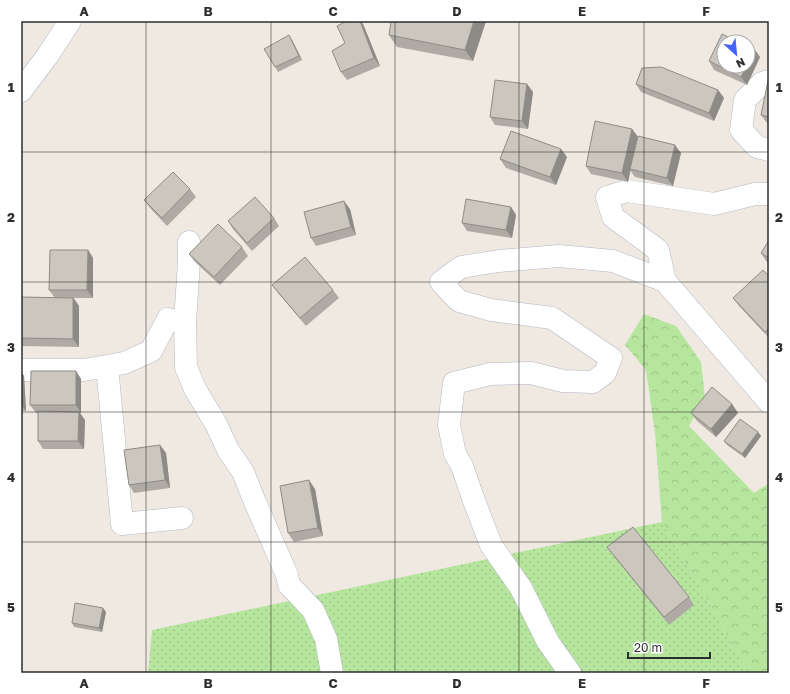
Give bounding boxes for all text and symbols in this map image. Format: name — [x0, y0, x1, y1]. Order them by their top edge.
text: A — [79, 3, 89, 19]
text: B — [203, 3, 213, 19]
text: C — [328, 3, 338, 19]
text: D — [452, 3, 462, 19]
text: E — [578, 3, 586, 19]
text: F — [702, 3, 710, 19]
north arrow — [716, 34, 756, 74]
text: N — [734, 56, 747, 71]
text: 1 — [8, 79, 15, 95]
text: 1 — [776, 79, 783, 95]
text: 2 — [7, 209, 15, 225]
text: 2 — [775, 209, 783, 225]
text: 3 — [7, 339, 15, 355]
text: 3 — [775, 339, 783, 355]
text: 4 — [7, 469, 15, 485]
text: 4 — [775, 469, 783, 485]
text: 5 — [7, 599, 15, 615]
text: 5 — [775, 599, 783, 615]
scale bar — [628, 634, 710, 660]
text: 20 m — [634, 640, 662, 655]
text: A — [79, 675, 89, 691]
text: B — [203, 675, 213, 691]
text: C — [328, 675, 338, 691]
text: D — [452, 675, 462, 691]
text: E — [578, 675, 586, 691]
text: F — [702, 675, 710, 691]

